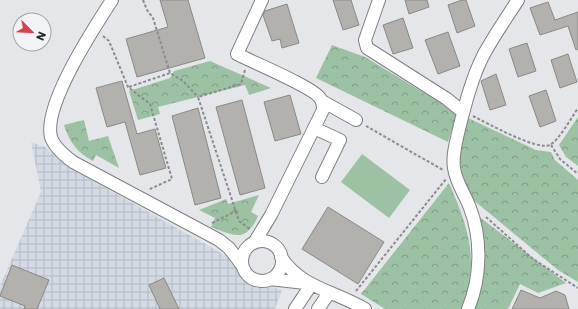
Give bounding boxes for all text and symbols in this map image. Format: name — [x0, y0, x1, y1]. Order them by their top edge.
north arrow — [12, 12, 52, 52]
text: N — [32, 29, 50, 43]

